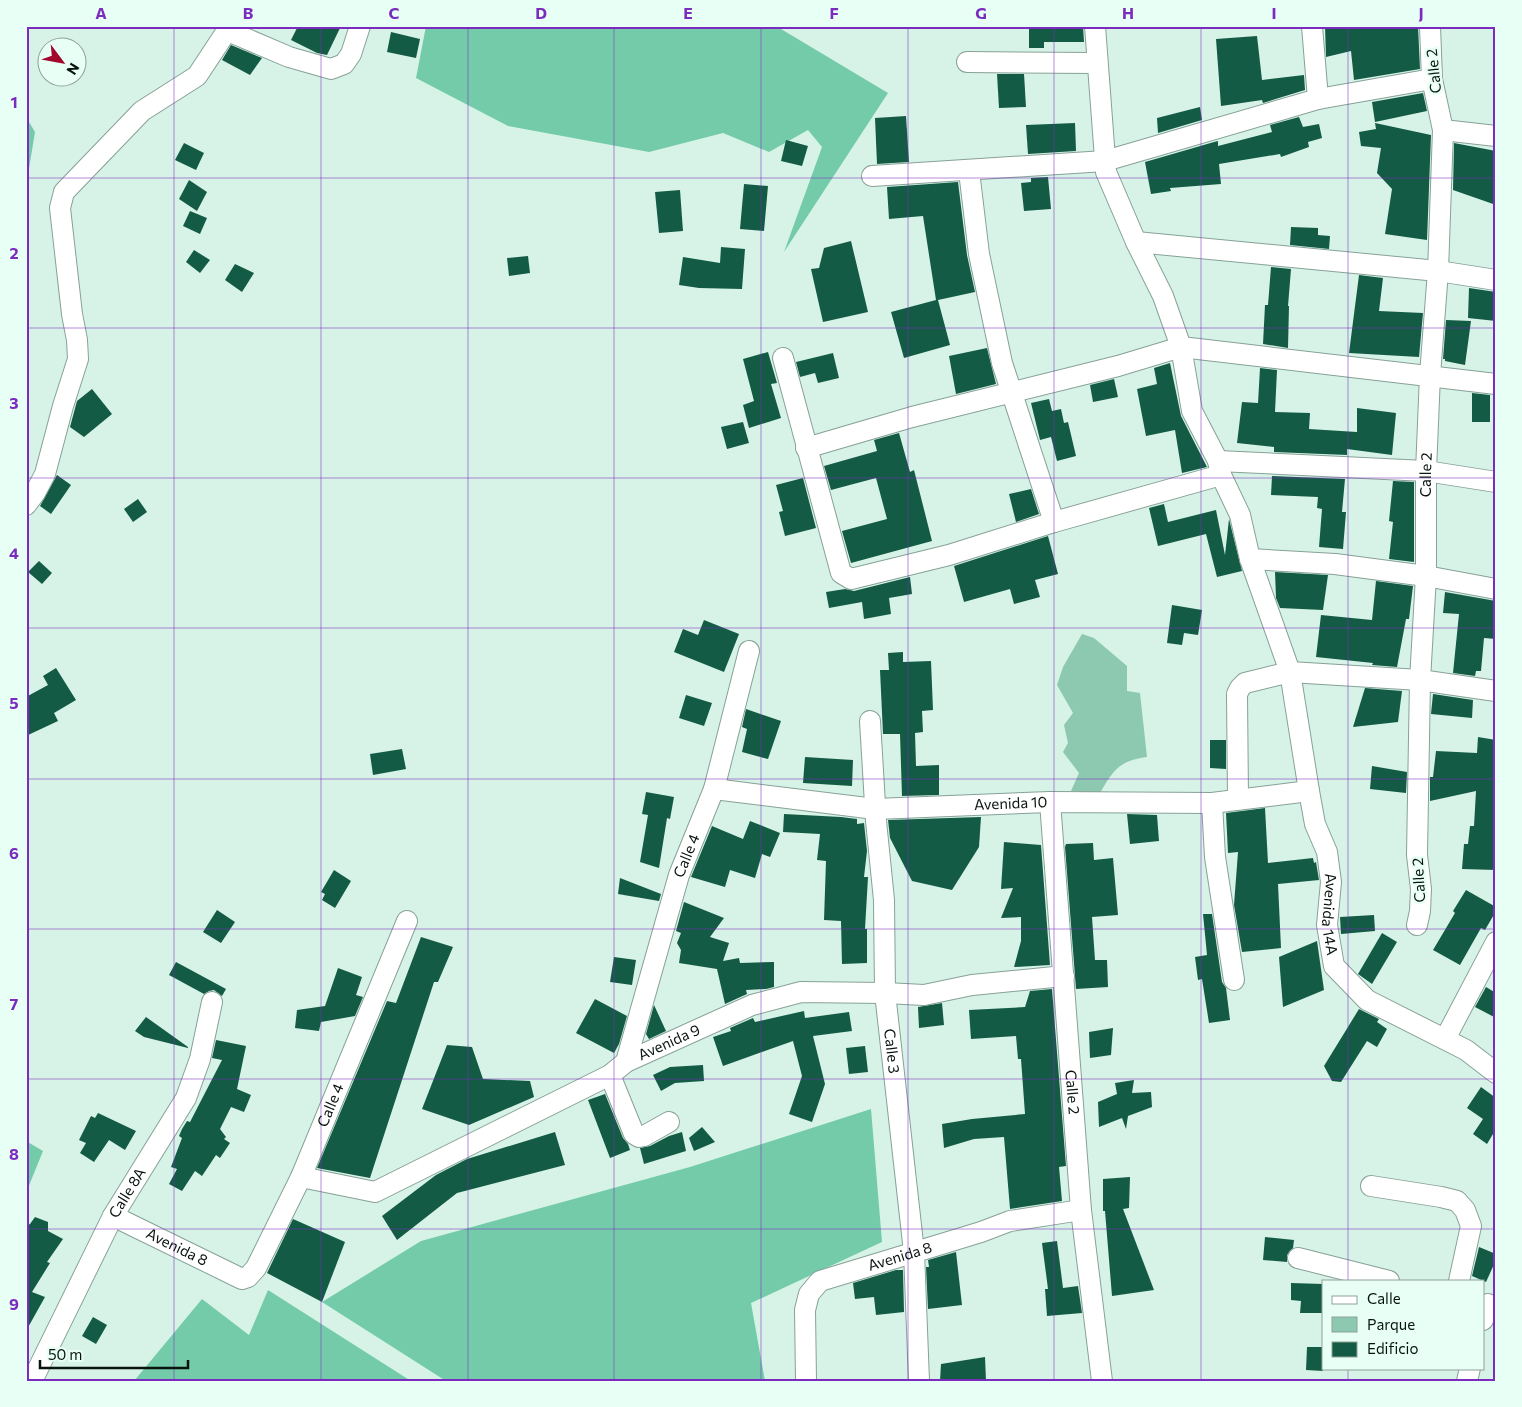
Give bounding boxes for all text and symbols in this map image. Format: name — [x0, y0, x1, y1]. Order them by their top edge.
text: A — [95, 3, 107, 22]
text: B — [243, 3, 254, 22]
text: C — [389, 3, 400, 22]
text: D — [535, 3, 547, 22]
text: E — [683, 3, 693, 22]
text: F — [829, 3, 839, 22]
text: G — [975, 3, 987, 22]
text: H — [1122, 3, 1134, 22]
text: I — [1271, 3, 1277, 22]
text: J — [1418, 3, 1424, 22]
north arrow — [38, 38, 88, 88]
street label: Calle 2 — [1422, 48, 1444, 94]
text: N — [63, 60, 83, 78]
text: 1 — [10, 92, 18, 111]
text: 2 — [9, 243, 19, 262]
text: 3 — [9, 393, 19, 412]
street label: Calle 2 — [1416, 452, 1435, 497]
text: 4 — [9, 543, 19, 562]
text: 5 — [9, 693, 19, 712]
street label: Avenida 10 — [974, 792, 1048, 813]
street label: Calle 4 — [669, 831, 703, 880]
text: 6 — [9, 843, 19, 862]
street label: Calle 2 — [1408, 857, 1428, 903]
street label: Avenida 14A — [1319, 872, 1342, 956]
text: 7 — [10, 994, 19, 1013]
street label: Avenida 9 — [635, 1020, 703, 1063]
street label: Calle 3 — [881, 1028, 904, 1074]
street label: Calle 2 — [1062, 1069, 1084, 1115]
street label: Calle 4 — [313, 1080, 347, 1129]
text: 8 — [9, 1144, 19, 1163]
street label: Calle 8A — [104, 1164, 149, 1221]
street label: Avenida 8 — [144, 1224, 211, 1269]
street label: Avenida 8 — [865, 1238, 934, 1274]
legend — [1322, 1280, 1484, 1370]
text: Calle — [1367, 1289, 1401, 1307]
text: 9 — [9, 1294, 19, 1313]
text: Parque — [1367, 1315, 1415, 1333]
scale bar — [40, 1337, 188, 1369]
text: Edificio — [1367, 1339, 1418, 1357]
text: 50 m — [48, 1345, 82, 1363]

